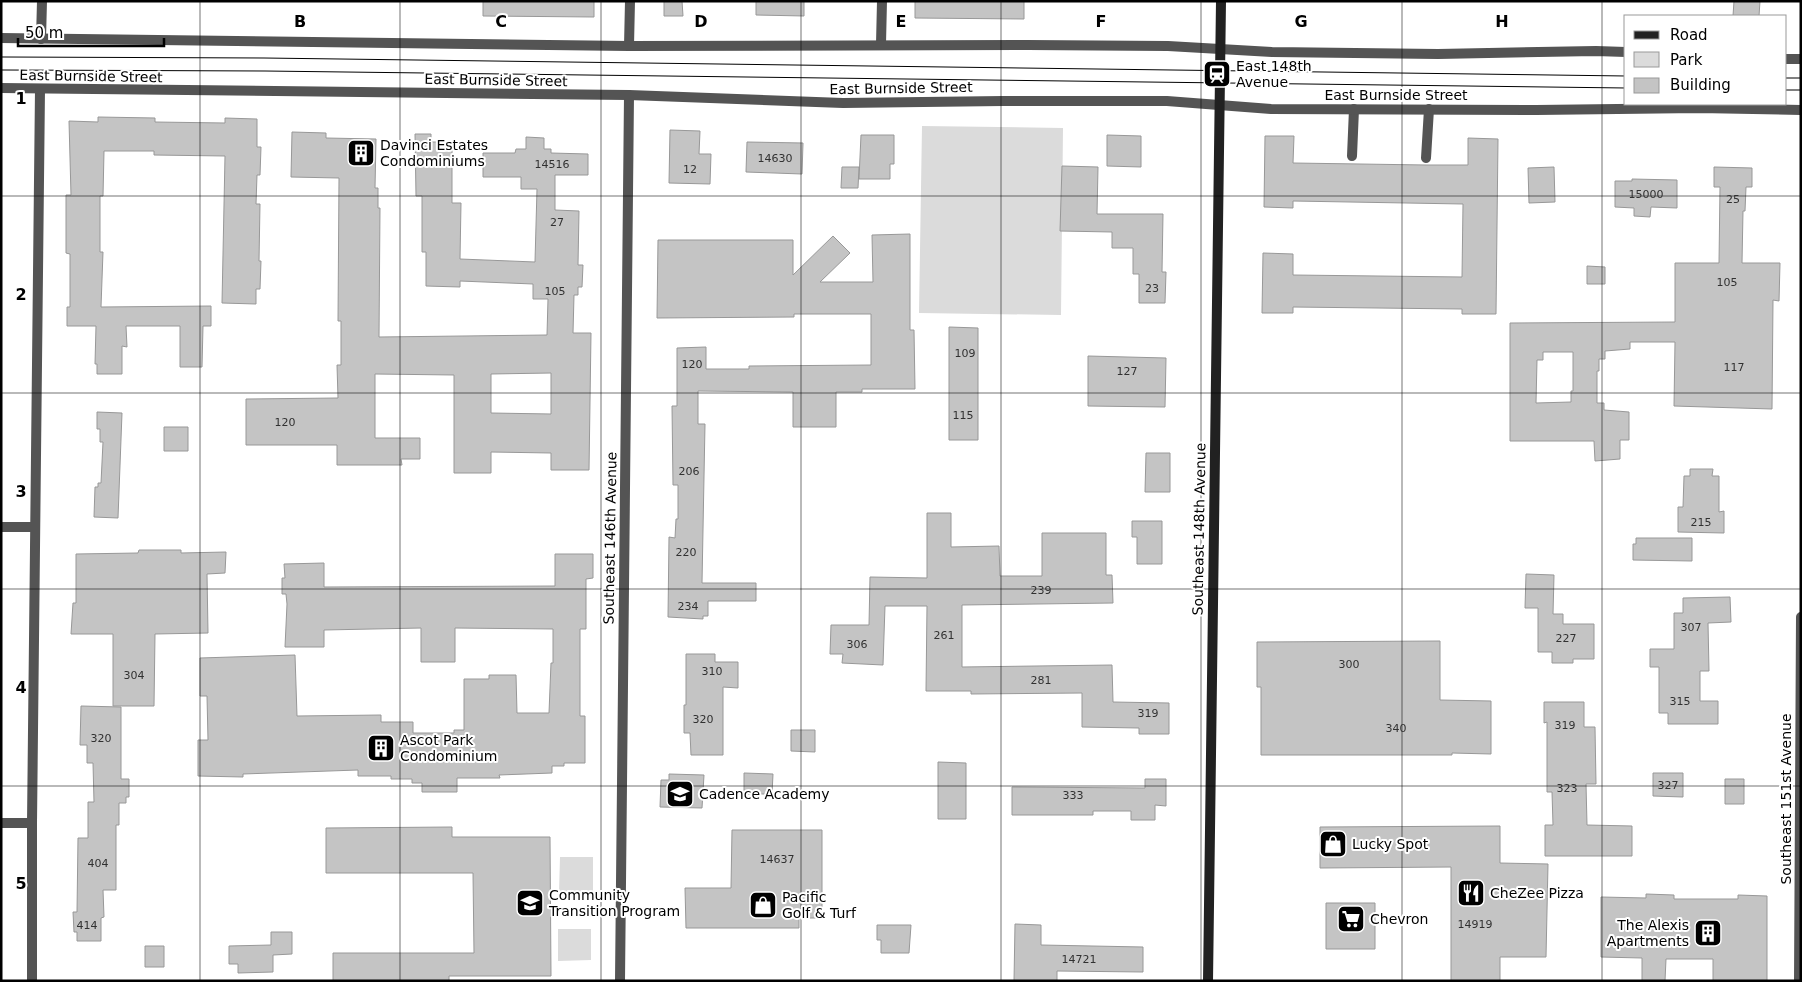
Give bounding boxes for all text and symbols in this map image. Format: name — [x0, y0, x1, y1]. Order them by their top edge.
text: B — [294, 12, 306, 31]
text: C — [495, 12, 507, 31]
text: D — [694, 12, 708, 31]
text: E — [896, 12, 906, 31]
text: F — [1096, 12, 1106, 31]
text: G — [1294, 12, 1308, 31]
text: H — [1495, 12, 1509, 31]
scale bar — [18, 15, 164, 47]
legend — [1624, 15, 1787, 105]
text: 50 m — [25, 24, 63, 42]
text: Road — [1670, 26, 1708, 44]
text: Park — [1670, 51, 1703, 69]
place label: East 148th Avenue — [1236, 58, 1312, 90]
station icon: East 148th Avenue — [1202, 59, 1232, 89]
street label: East Burnside Street — [19, 67, 163, 85]
street label: East Burnside Street — [424, 71, 568, 89]
text: Building — [1670, 76, 1731, 94]
street label: East Burnside Street — [829, 79, 973, 97]
street label: East Burnside Street — [1324, 87, 1468, 103]
text: 1 — [15, 89, 27, 108]
place label: Davinci Estates Condominiums — [380, 137, 488, 169]
building icon: Davinci Estates Condominiums — [346, 138, 376, 168]
house number: 14630 — [758, 152, 793, 165]
house number: 14516 — [535, 158, 570, 171]
house number: 12 — [683, 163, 697, 176]
house number: 15000 — [1629, 188, 1664, 201]
house number: 25 — [1726, 193, 1740, 206]
house number: 27 — [550, 216, 564, 229]
house number: 105 — [1717, 276, 1738, 289]
house number: 23 — [1145, 282, 1159, 295]
text: 2 — [15, 285, 27, 304]
house number: 105 — [545, 285, 566, 298]
house number: 109 — [955, 347, 976, 360]
house number: 120 — [682, 358, 703, 371]
house number: 117 — [1724, 361, 1745, 374]
house number: 127 — [1117, 365, 1138, 378]
house number: 115 — [953, 409, 974, 422]
house number: 120 — [275, 416, 296, 429]
street label: Southeast 148th Avenue — [1189, 443, 1209, 615]
street label: Southeast 146th Avenue — [600, 452, 620, 624]
house number: 206 — [679, 465, 700, 478]
text: 3 — [15, 482, 27, 501]
house number: 215 — [1691, 516, 1712, 529]
house number: 220 — [676, 546, 697, 559]
house number: 239 — [1031, 584, 1052, 597]
house number: 234 — [678, 600, 699, 613]
house number: 307 — [1681, 621, 1702, 634]
house number: 261 — [934, 629, 955, 642]
house number: 227 — [1556, 632, 1577, 645]
house number: 306 — [847, 638, 868, 651]
house number: 300 — [1339, 658, 1360, 671]
house number: 310 — [702, 665, 723, 678]
house number: 304 — [124, 669, 145, 682]
house number: 281 — [1031, 674, 1052, 687]
text: 4 — [15, 678, 27, 697]
house number: 315 — [1670, 695, 1691, 708]
house number: 319 — [1138, 707, 1159, 720]
house number: 320 — [693, 713, 714, 726]
street label: Southeast 151st Avenue — [1778, 713, 1794, 885]
house number: 319 — [1555, 719, 1576, 732]
house number: 340 — [1386, 722, 1407, 735]
house number: 320 — [91, 732, 112, 745]
place label: Ascot Park Condominium — [400, 732, 497, 764]
building icon: Ascot Park Condominium — [366, 733, 396, 763]
school or university icon: Cadence Academy — [665, 779, 695, 809]
house number: 327 — [1658, 779, 1679, 792]
house number: 323 — [1557, 782, 1578, 795]
place label: Cadence Academy — [699, 786, 830, 802]
house number: 333 — [1063, 789, 1084, 802]
shop icon: Lucky Spot — [1318, 829, 1348, 859]
place label: Lucky Spot — [1352, 836, 1429, 852]
house number: 14637 — [760, 853, 795, 866]
house number: 404 — [88, 857, 109, 870]
text: 5 — [15, 874, 27, 893]
restaurant icon: CheZee Pizza — [1456, 878, 1486, 908]
place label: CheZee Pizza — [1490, 885, 1584, 901]
place label: Community Transition Program — [548, 887, 680, 919]
school or university icon: Community Transition Program — [515, 888, 545, 918]
place label: Pacific Golf & Turf — [782, 889, 857, 921]
shop icon: Pacific Golf & Turf — [748, 890, 778, 920]
supermarket icon: Chevron — [1336, 904, 1366, 934]
place label: Chevron — [1370, 911, 1428, 927]
place label: The Alexis Apartments — [1607, 917, 1689, 949]
house number: 14919 — [1458, 918, 1493, 931]
building icon: The Alexis Apartments — [1693, 918, 1723, 948]
house number: 414 — [77, 919, 98, 932]
house number: 14721 — [1062, 953, 1097, 966]

